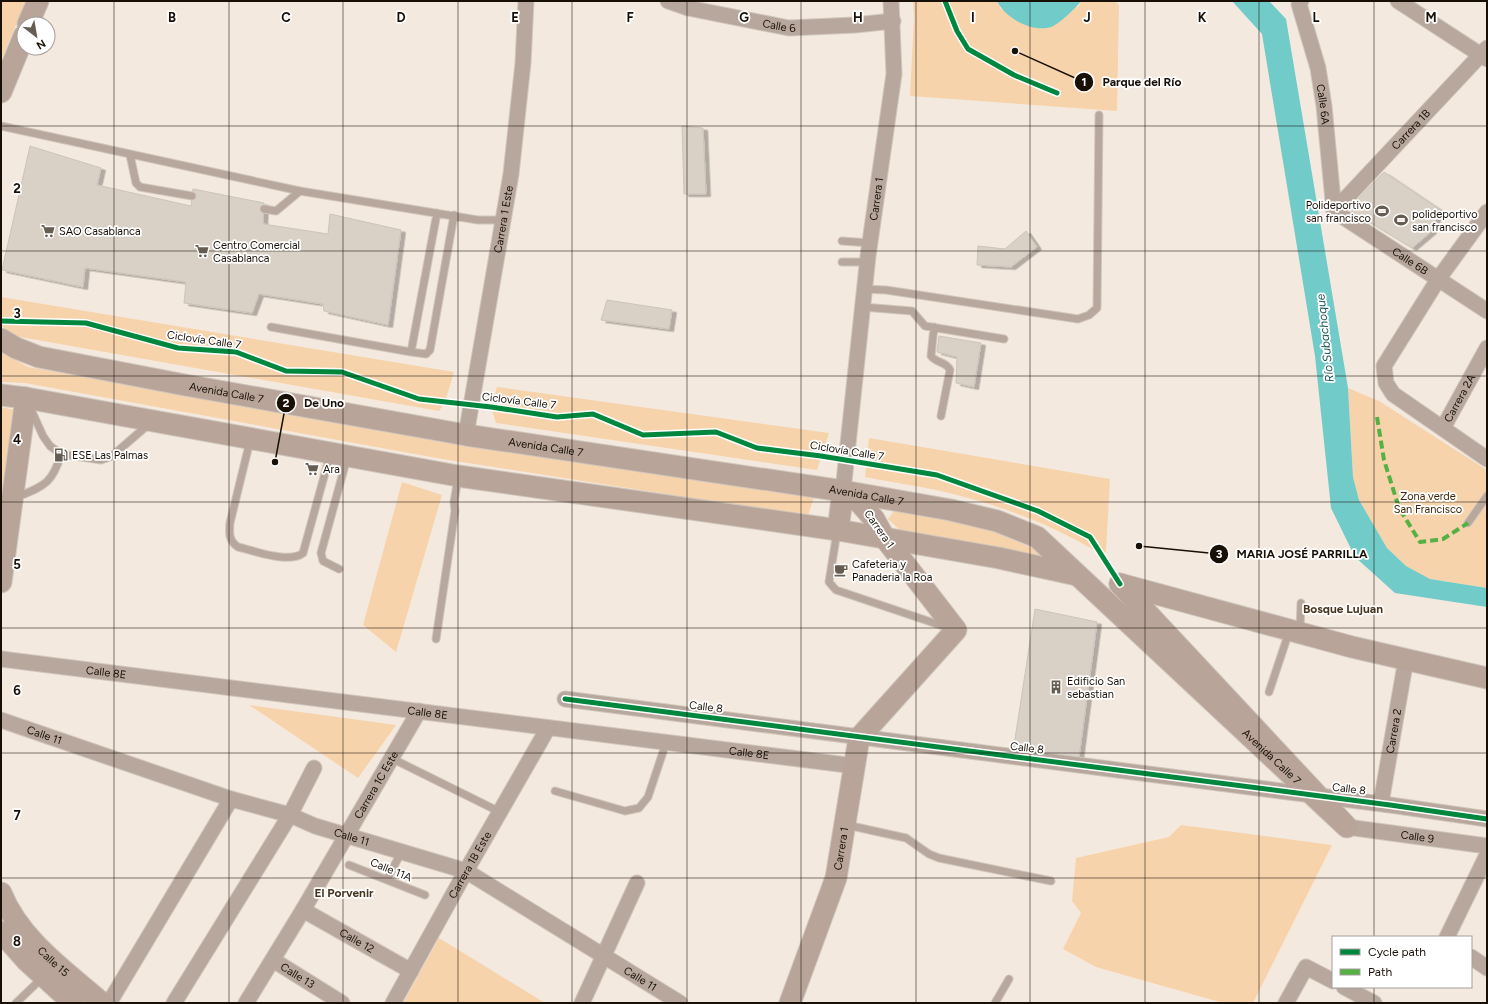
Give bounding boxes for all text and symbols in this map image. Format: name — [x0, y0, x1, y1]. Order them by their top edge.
text: B — [168, 10, 176, 25]
text: C — [281, 10, 291, 25]
text: D — [396, 10, 406, 25]
text: E — [511, 10, 519, 25]
text: F — [626, 10, 634, 25]
text: G — [739, 10, 749, 25]
text: H — [853, 10, 863, 25]
text: I — [971, 10, 975, 25]
text: J — [1083, 10, 1091, 25]
text: K — [1198, 10, 1207, 25]
text: L — [1313, 10, 1320, 25]
text: M — [1425, 10, 1437, 25]
north arrow — [16, 16, 56, 56]
street label: Calle 6 — [761, 16, 796, 34]
text: N — [34, 36, 48, 52]
callout: Parque del Río — [1074, 70, 1189, 94]
text: 1 — [1081, 75, 1087, 89]
text: Parque del Río — [1103, 75, 1181, 89]
street label: Calle 6A — [1314, 83, 1332, 126]
street label: Carrera 1B — [1389, 106, 1433, 152]
street label: Carrera 1 — [867, 176, 886, 221]
text: 2 — [13, 181, 21, 196]
street label: Carrera 1 Este — [491, 184, 515, 254]
place label: Polideportivo san francisco — [1306, 199, 1371, 225]
sports icon: Polideportivo san francisco — [1374, 203, 1390, 219]
place label: polideportivo san francisco — [1412, 208, 1478, 234]
sports icon: polideportivo san francisco — [1393, 212, 1409, 228]
supermarket icon: SAO Casablanca — [40, 223, 56, 239]
place label: SAO Casablanca — [59, 225, 141, 238]
place label: Centro Comercial Casablanca — [213, 239, 300, 265]
supermarket icon: Centro Comercial Casablanca — [194, 243, 210, 259]
street label: Calle 6B — [1390, 244, 1431, 277]
water label: Río Subachoque — [1313, 293, 1337, 383]
text: 3 — [13, 306, 21, 321]
street label: Ciclovía Calle 7 — [166, 328, 242, 352]
street label: Carrera 2A — [1441, 372, 1478, 424]
street label: Avenida Calle 7 — [188, 379, 265, 405]
street label: Ciclovía Calle 7 — [481, 390, 557, 412]
callout: De Uno — [276, 391, 352, 415]
text: 2 — [283, 396, 290, 410]
text: De Uno — [304, 396, 344, 410]
text: 4 — [13, 432, 21, 447]
street label: Avenida Calle 7 — [508, 435, 584, 459]
street label: Ciclovía Calle 7 — [809, 439, 885, 463]
fuel station icon: ESE Las Palmas — [53, 447, 69, 463]
place label: ESE Las Palmas — [72, 449, 148, 462]
supermarket icon: Ara — [304, 461, 320, 477]
place label: Ara — [323, 463, 340, 476]
street label: Avenida Calle 7 — [828, 482, 905, 508]
park label: Zona verde San Francisco — [1394, 490, 1462, 516]
street label: Carrera 1 — [861, 507, 897, 551]
callout: MARIA JOSÉ PARRILLA — [1209, 542, 1376, 566]
text: 3 — [1216, 547, 1223, 561]
text: MARIA JOSÉ PARRILLA — [1237, 547, 1368, 561]
text: 5 — [13, 557, 21, 572]
place label: Cafeteria y Panaderia la Roa — [852, 558, 932, 584]
cafe icon: Cafeteria y Panaderia la Roa — [833, 562, 849, 578]
district label: Bosque Lujuan — [1303, 602, 1383, 616]
street label: Calle 8E — [85, 663, 127, 681]
place label: Edificio San sebastian — [1067, 675, 1125, 701]
building icon: Edificio San sebastian — [1048, 679, 1064, 695]
text: 6 — [13, 683, 21, 698]
street label: Calle 8 — [688, 698, 724, 716]
street label: Calle 8E — [407, 703, 449, 721]
street label: Carrera 2 — [1383, 708, 1404, 754]
street label: Calle 11 — [25, 723, 64, 747]
street label: Avenida Calle 7 — [1240, 726, 1304, 787]
street label: Calle 8 — [1009, 739, 1045, 757]
street label: Calle 8E — [728, 744, 770, 762]
street label: Carrera 1C Este — [351, 749, 401, 821]
street label: Calle 8 — [1331, 780, 1367, 798]
text: 7 — [13, 808, 21, 823]
street label: Calle 11 — [333, 826, 371, 848]
street label: Carrera 1 — [831, 826, 851, 871]
street label: Calle 9 — [1400, 828, 1435, 845]
street label: Carrera 1B Este — [446, 829, 494, 901]
street label: Calle 11A — [368, 856, 414, 884]
district label: El Porvenir — [314, 886, 374, 900]
street label: Calle 12 — [337, 926, 377, 955]
text: 8 — [13, 934, 21, 949]
legend — [1332, 936, 1472, 988]
street label: Calle 15 — [35, 944, 72, 979]
text: Cycle path — [1368, 945, 1426, 959]
street label: Calle 13 — [278, 960, 317, 991]
street label: Calle 11 — [621, 963, 659, 994]
text: Path — [1368, 965, 1392, 979]

